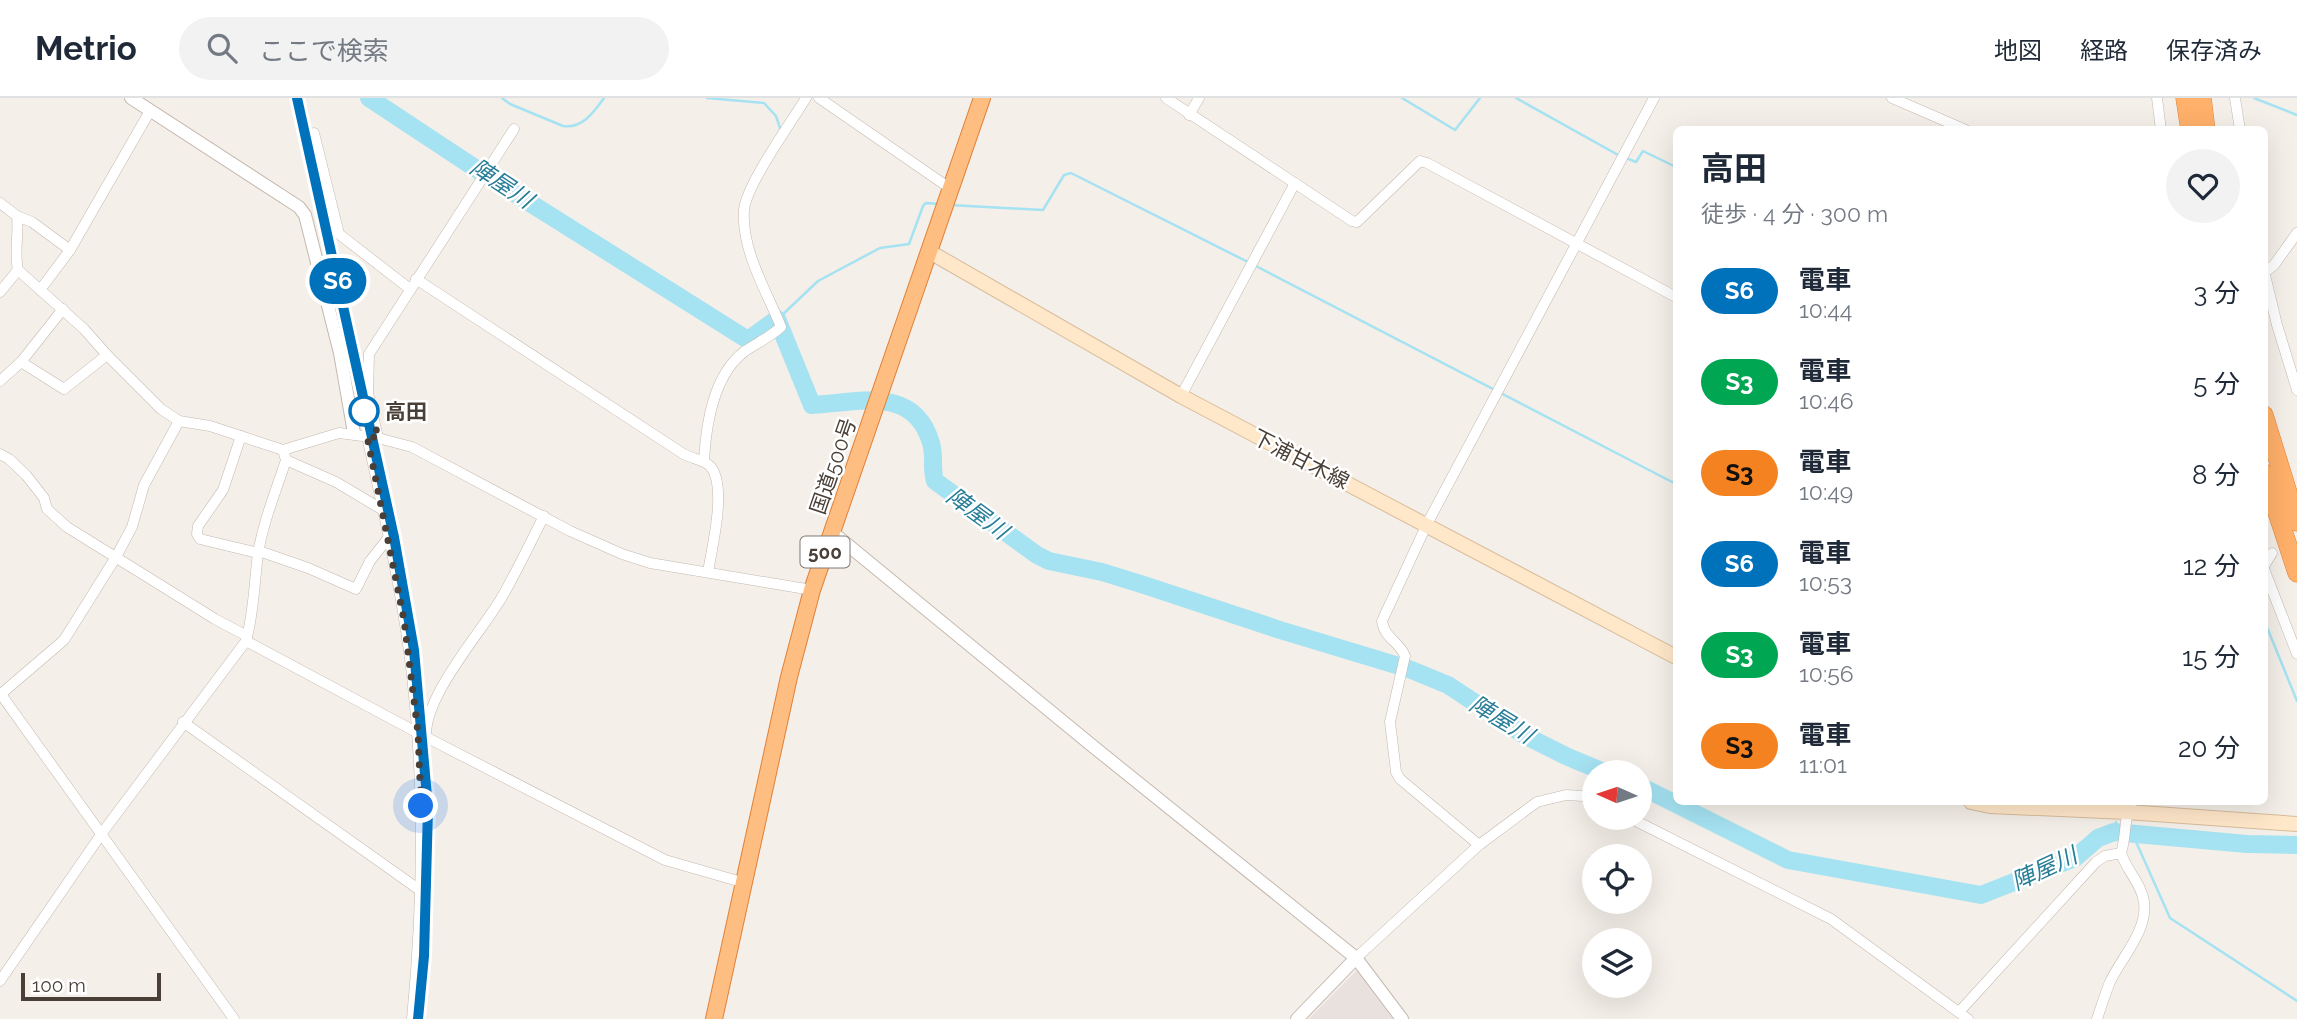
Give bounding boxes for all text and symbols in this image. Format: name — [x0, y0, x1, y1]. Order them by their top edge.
search box — [179, 17, 669, 80]
text: Metrio — [35, 29, 137, 68]
icon: search — [203, 29, 241, 67]
text: ここで検索 — [259, 36, 389, 66]
text: 地図 — [1994, 36, 2042, 65]
text: 経路 — [2080, 36, 2128, 65]
text: 保存済み — [2166, 36, 2262, 65]
text: 高田 — [1701, 149, 1767, 188]
button: heart — [2166, 149, 2240, 223]
water label: 陣屋川 — [466, 153, 541, 215]
text: 徒歩 · 4 分 · 300 m — [1701, 200, 1888, 227]
line badge: S6 — [306, 258, 370, 304]
text: 電車 — [1799, 265, 1851, 295]
text: S6 — [323, 266, 353, 295]
text: S6 — [1725, 276, 1754, 305]
text: 3 分 — [2193, 278, 2240, 308]
text: 10:44 — [1799, 296, 1852, 323]
text: 電車 — [1799, 356, 1851, 386]
text: S3 — [1726, 367, 1753, 396]
text: 5 分 — [2193, 369, 2240, 399]
text: 10:46 — [1799, 387, 1854, 414]
marker: 高田 — [349, 396, 379, 426]
place label: 高田 — [385, 399, 427, 424]
street label: 国道500号 — [805, 415, 861, 517]
street label: 下浦甘木線 — [1249, 424, 1353, 494]
text: 電車 — [1799, 447, 1851, 477]
text: S3 — [1726, 458, 1753, 487]
text: 8 分 — [2192, 460, 2240, 490]
text: 10:49 — [1799, 478, 1853, 505]
water label: 陣屋川 — [942, 482, 1016, 546]
road number: 500 — [800, 536, 850, 568]
text: 電車 — [1799, 538, 1851, 568]
text: S6 — [1725, 549, 1754, 578]
text: 12 分 — [2183, 551, 2240, 581]
text: 10:53 — [1799, 569, 1852, 596]
text: 電車 — [1799, 629, 1851, 659]
text: S3 — [1726, 640, 1753, 669]
text: 15 分 — [2182, 642, 2240, 672]
text: 10:56 — [1799, 660, 1854, 687]
water label: 陣屋川 — [1465, 690, 1541, 750]
text: 電車 — [1799, 720, 1851, 750]
text: S3 — [1726, 731, 1753, 760]
text: 20 分 — [2178, 733, 2240, 763]
text: 11:01 — [1799, 751, 1847, 778]
north arrow — [1582, 760, 1652, 830]
map controls — [1582, 760, 1652, 998]
your location — [403, 788, 438, 823]
water label: 陣屋川 — [2007, 840, 2084, 895]
button: locate — [1582, 844, 1652, 914]
button: layers — [1582, 928, 1652, 998]
scale bar — [21, 970, 161, 1002]
text: 100 m — [32, 974, 86, 996]

